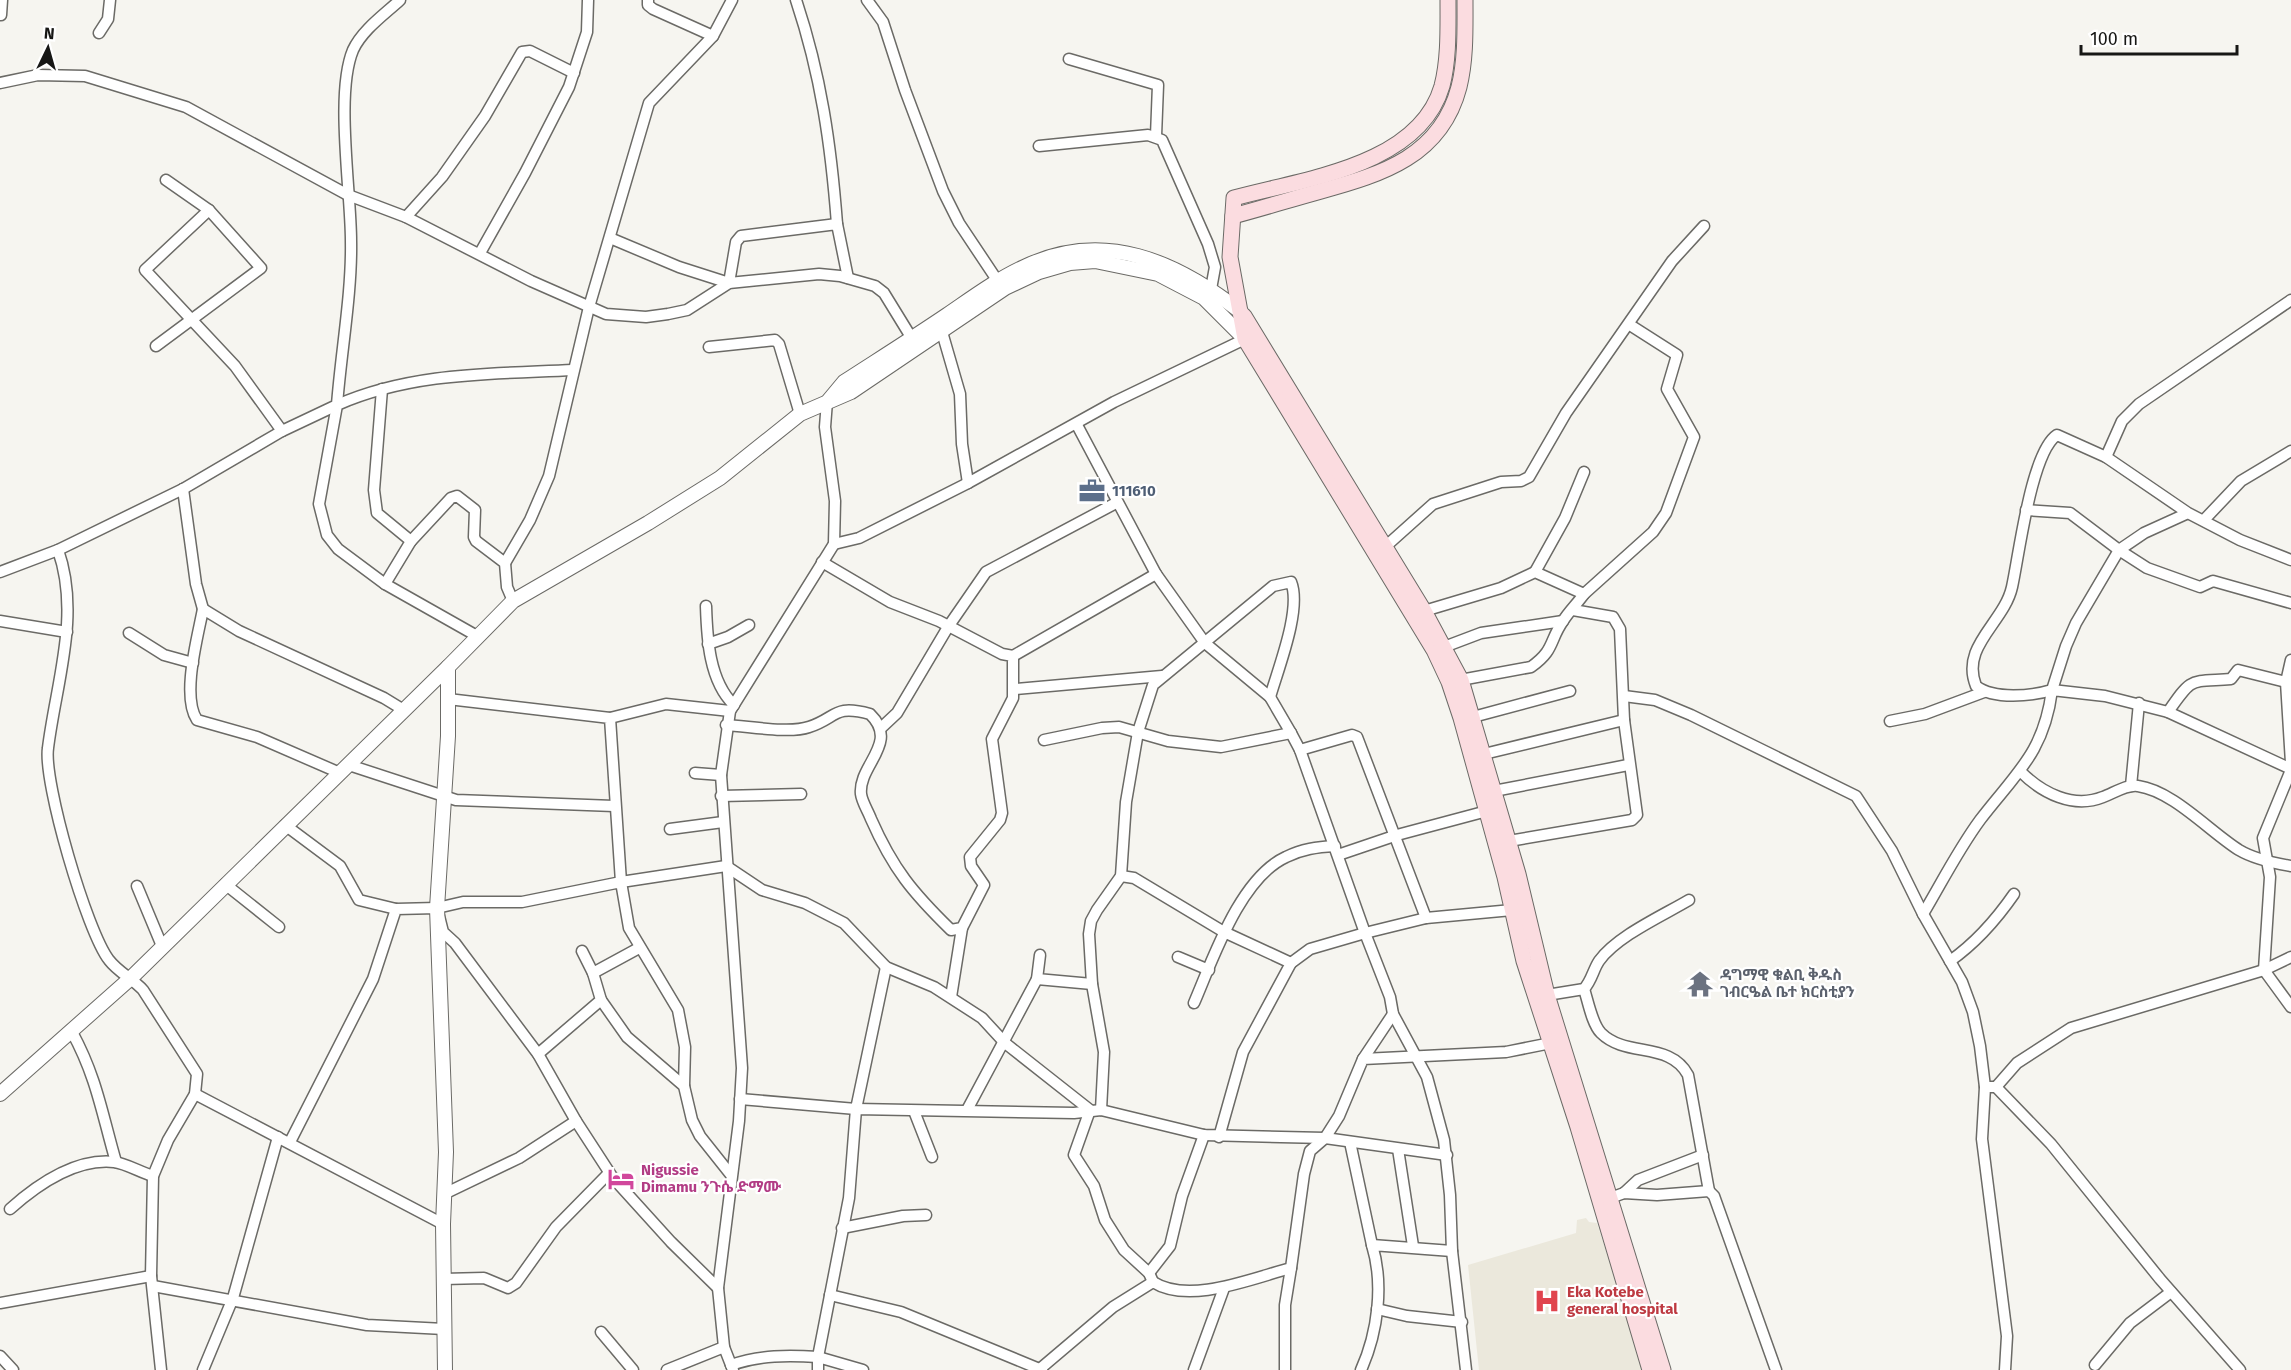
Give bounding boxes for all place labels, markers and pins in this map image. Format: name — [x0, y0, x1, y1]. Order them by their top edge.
office icon: 111610 — [1077, 476, 1107, 506]
place label: 111610 — [1112, 482, 1156, 500]
place label: ዳግማዊ ቁልቢ ቅዱስ ገብርዔል ቤተ ክርስቲያን — [1720, 966, 1855, 1001]
temple icon: ዳግማዊ ቁልቢ ቅዱስ ገብርዔል ቤተ ክርስቲያን — [1685, 969, 1715, 999]
place label: Nigussie Dimamu ንጉሴ ድማሙ — [641, 1161, 781, 1196]
hotel icon: Nigussie Dimamu ንጉሴ ድማሙ — [606, 1164, 636, 1194]
place label: Eka Kotebe general hospital — [1567, 1283, 1678, 1318]
hospital icon: Eka Kotebe general hospital — [1532, 1286, 1562, 1316]

